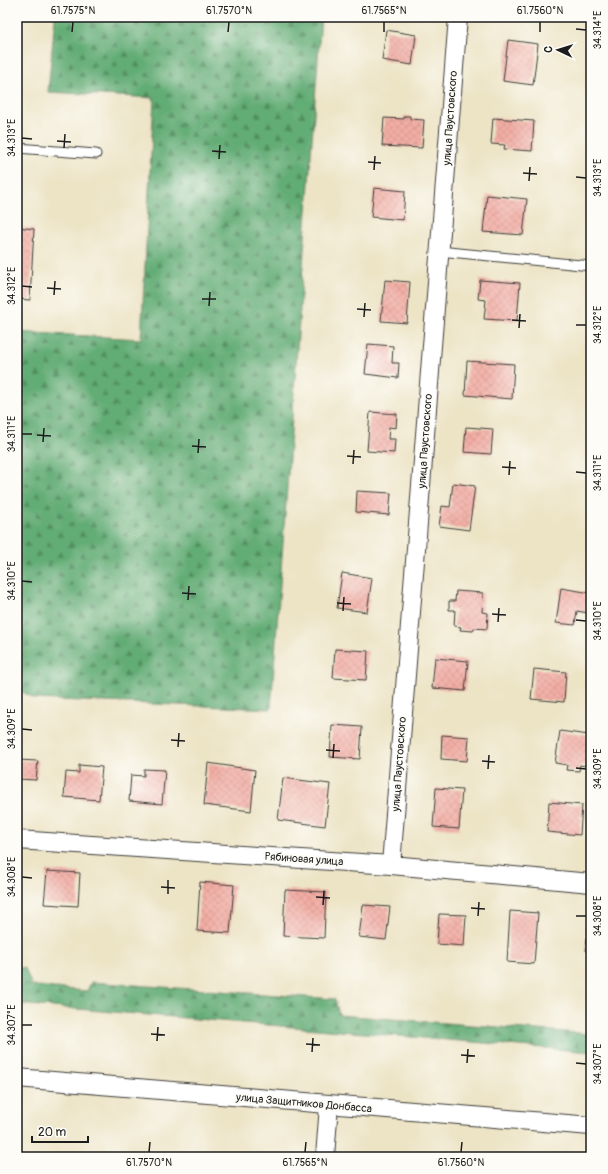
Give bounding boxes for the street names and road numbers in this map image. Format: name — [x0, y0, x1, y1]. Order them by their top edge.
street label: улица Паустовского — [440, 70, 460, 167]
street label: улица Паустовского — [415, 393, 435, 490]
street label: улица Паустовского — [389, 716, 409, 813]
street label: Рябиновая улица — [264, 850, 344, 868]
street label: улица Защитников Донбасса — [235, 1090, 372, 1115]

